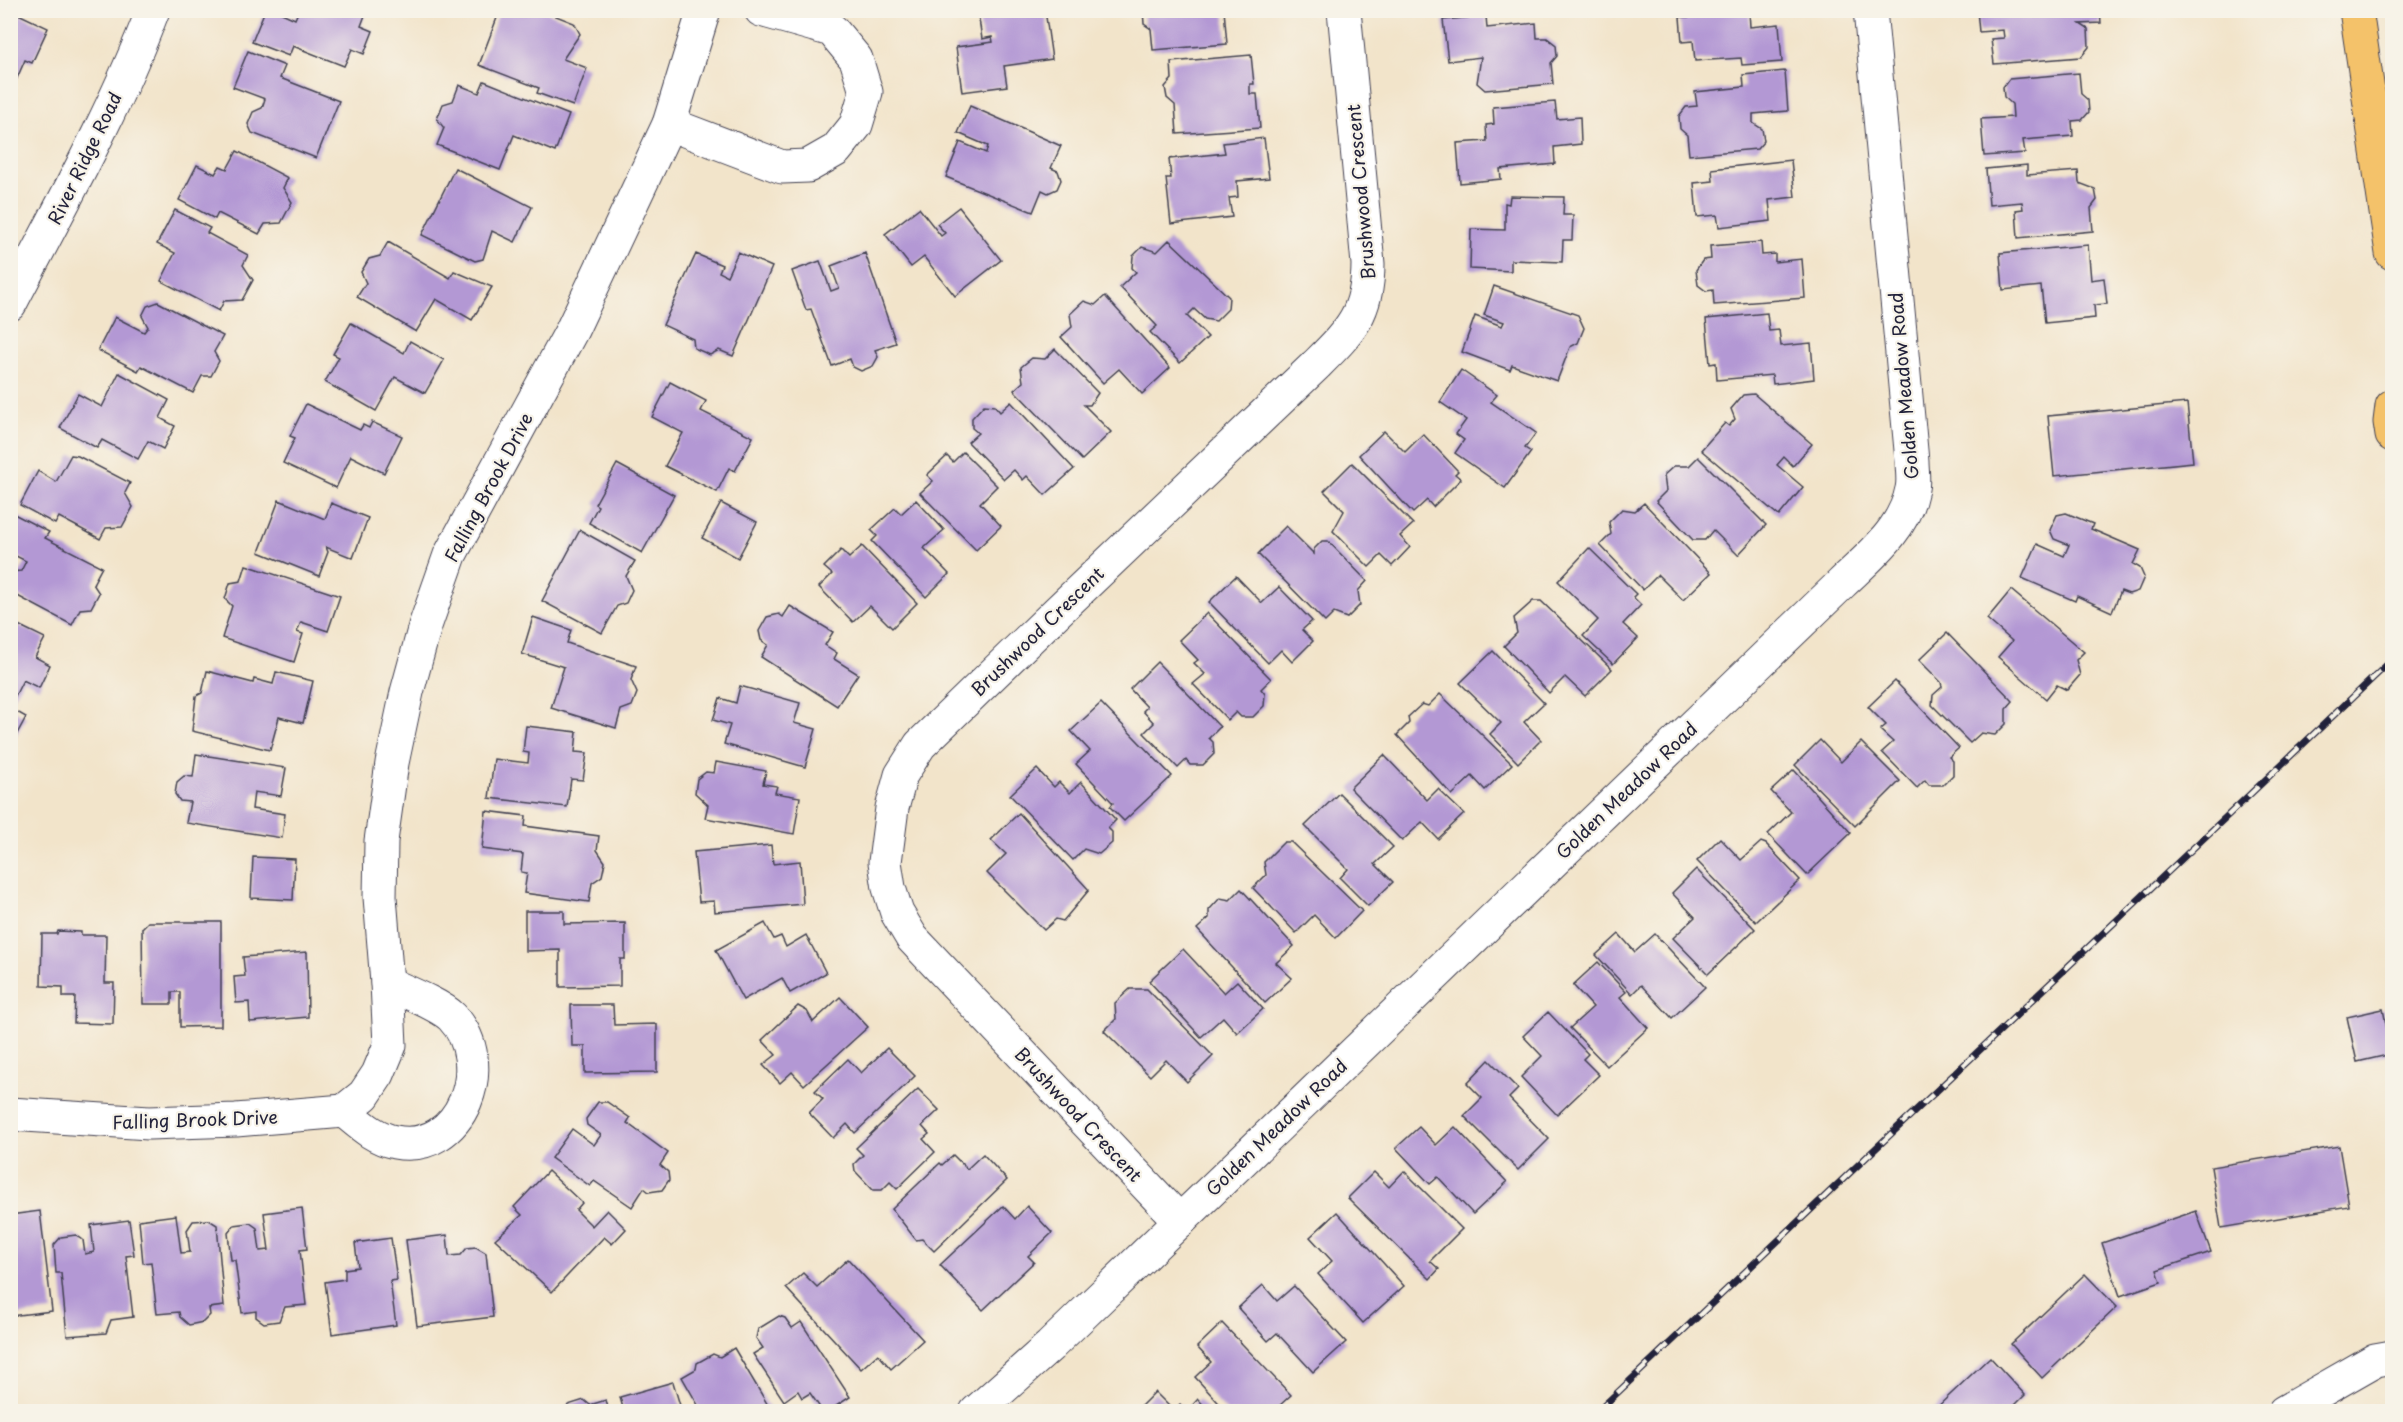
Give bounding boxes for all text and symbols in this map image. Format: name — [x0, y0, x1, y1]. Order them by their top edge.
street label: River Ridge Road — [40, 87, 128, 229]
street label: Brushwood Crescent — [1339, 103, 1381, 281]
street label: Golden Meadow Road — [1881, 292, 1925, 480]
street label: Falling Brook Drive — [437, 408, 539, 566]
street label: Brushwood Crescent — [964, 560, 1110, 702]
street label: Golden Meadow Road — [1549, 715, 1703, 865]
street label: Brushwood Crescent — [1009, 1040, 1149, 1188]
street label: Golden Meadow Road — [1199, 1052, 1353, 1202]
street label: Falling Brook Drive — [112, 1103, 278, 1135]

